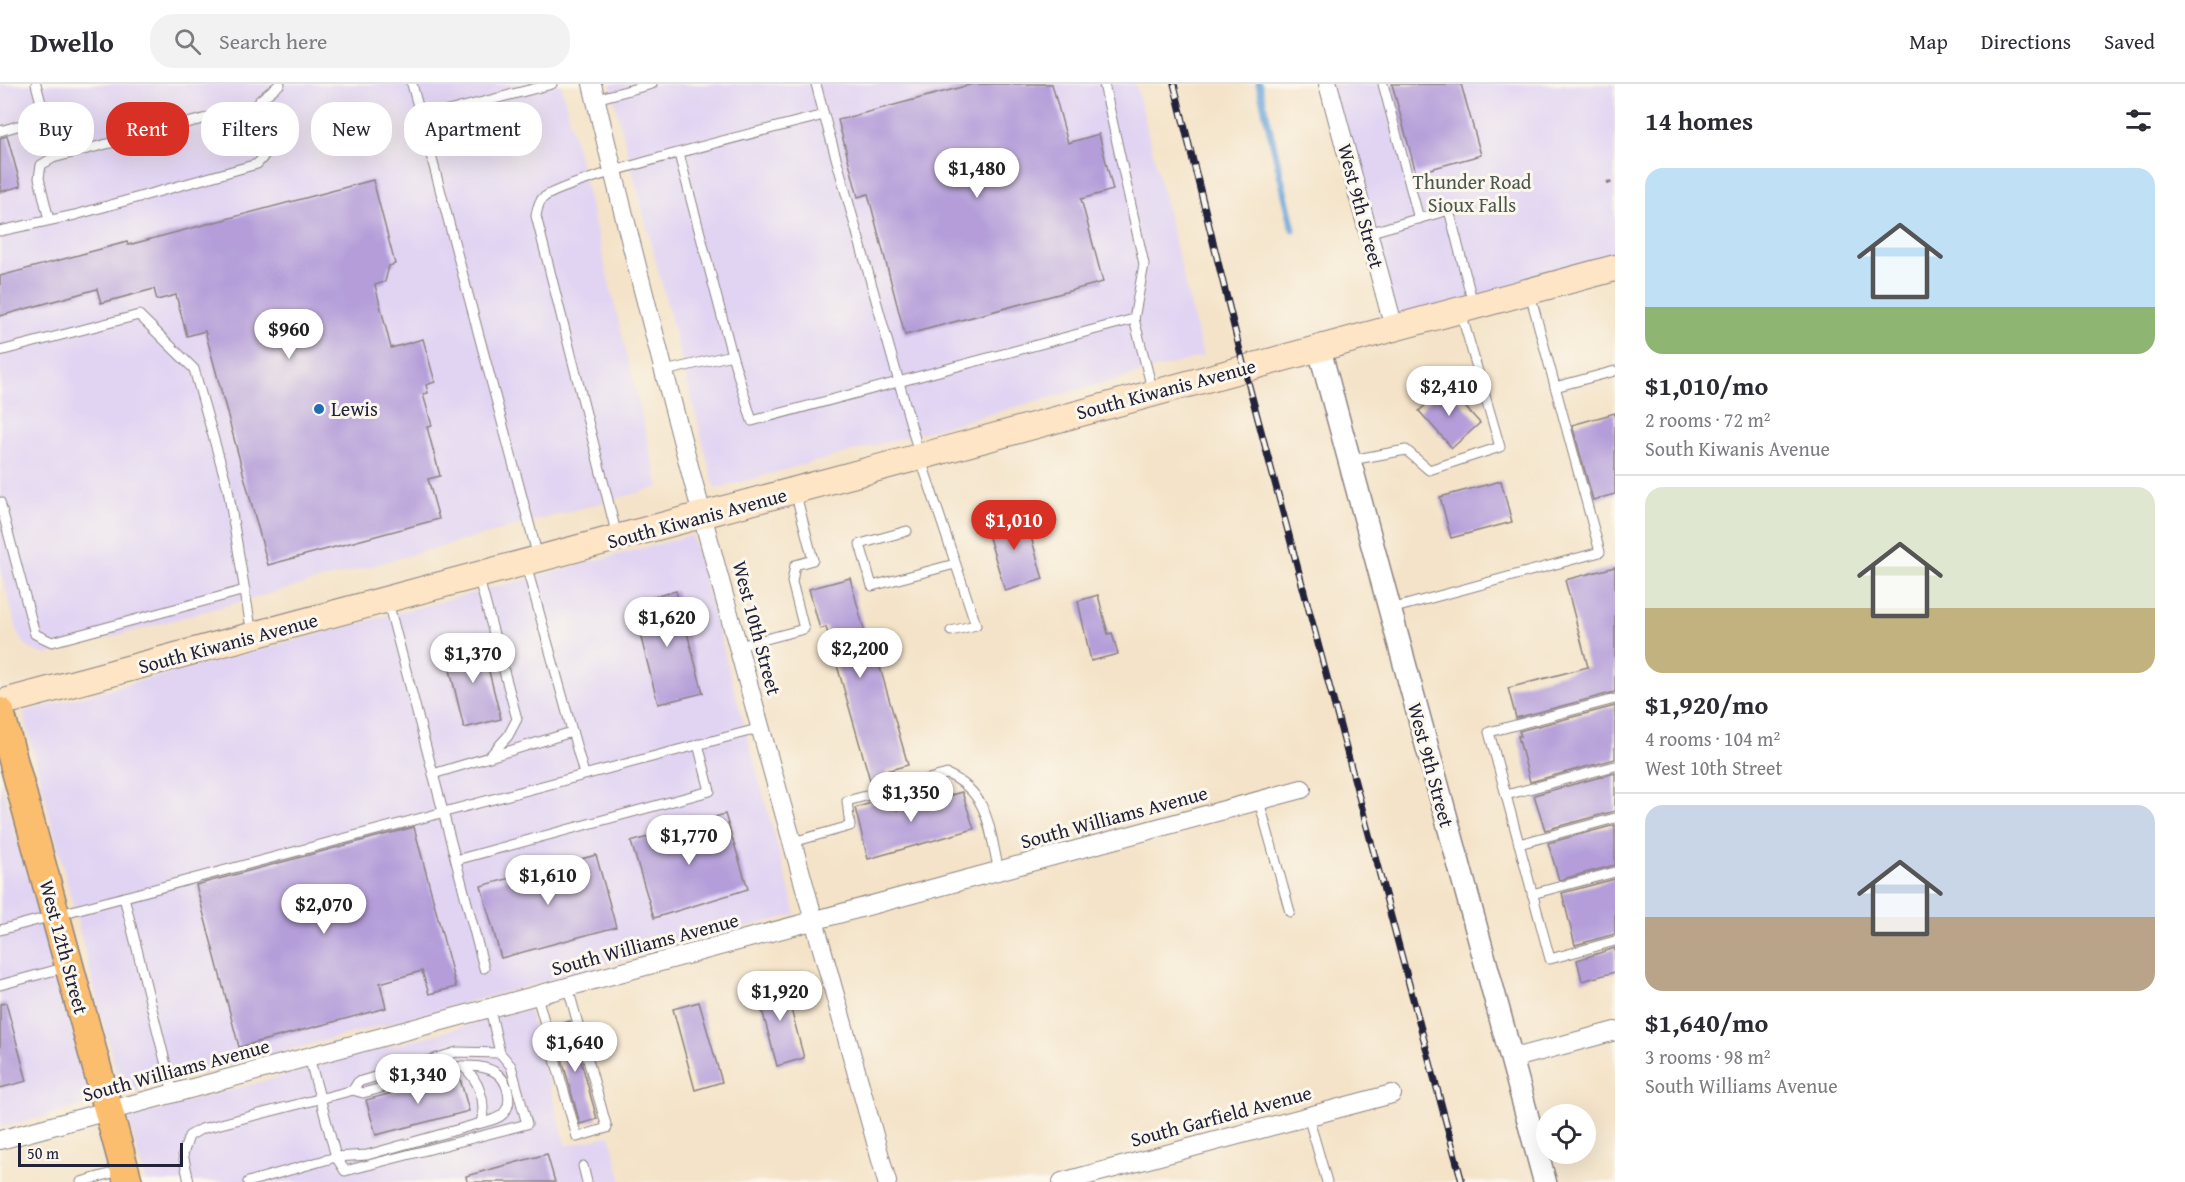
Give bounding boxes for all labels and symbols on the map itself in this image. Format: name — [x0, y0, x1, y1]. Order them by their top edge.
street label: West 9th Street — [1331, 140, 1392, 271]
pin: $1,480 — [928, 148, 1026, 199]
park label: Thunder Road Sioux Falls — [1412, 167, 1532, 219]
pin: $960 — [253, 309, 325, 360]
street label: South Kiwanis Avenue — [1073, 351, 1259, 426]
pin: $2,410 — [1400, 366, 1498, 417]
place label: Lewis — [331, 394, 378, 423]
marker: Lewis — [312, 402, 326, 416]
street label: South Kiwanis Avenue — [604, 480, 790, 555]
pin: $1,010 — [965, 500, 1063, 551]
street label: West 10th Street — [726, 558, 789, 698]
pin: $1,620 — [618, 597, 716, 648]
street label: South Kiwanis Avenue — [135, 605, 321, 680]
pin: $2,200 — [811, 628, 909, 679]
pin: $1,370 — [424, 633, 522, 684]
street label: West 9th Street — [1401, 699, 1462, 830]
pin: $1,350 — [862, 772, 960, 823]
street label: South Williams Avenue — [1017, 778, 1211, 855]
pin: $1,770 — [640, 815, 738, 866]
pin: $1,610 — [499, 855, 597, 906]
street label: West 12th Street — [33, 877, 96, 1017]
pin: $2,070 — [275, 884, 373, 935]
street label: South Williams Avenue — [548, 905, 742, 982]
pin: $1,920 — [731, 971, 829, 1022]
pin: $1,640 — [526, 1022, 624, 1073]
street label: South Williams Avenue — [79, 1031, 273, 1108]
pin: $1,340 — [369, 1054, 467, 1105]
street label: South Garfield Avenue — [1127, 1077, 1315, 1154]
scale bar — [18, 1140, 183, 1168]

